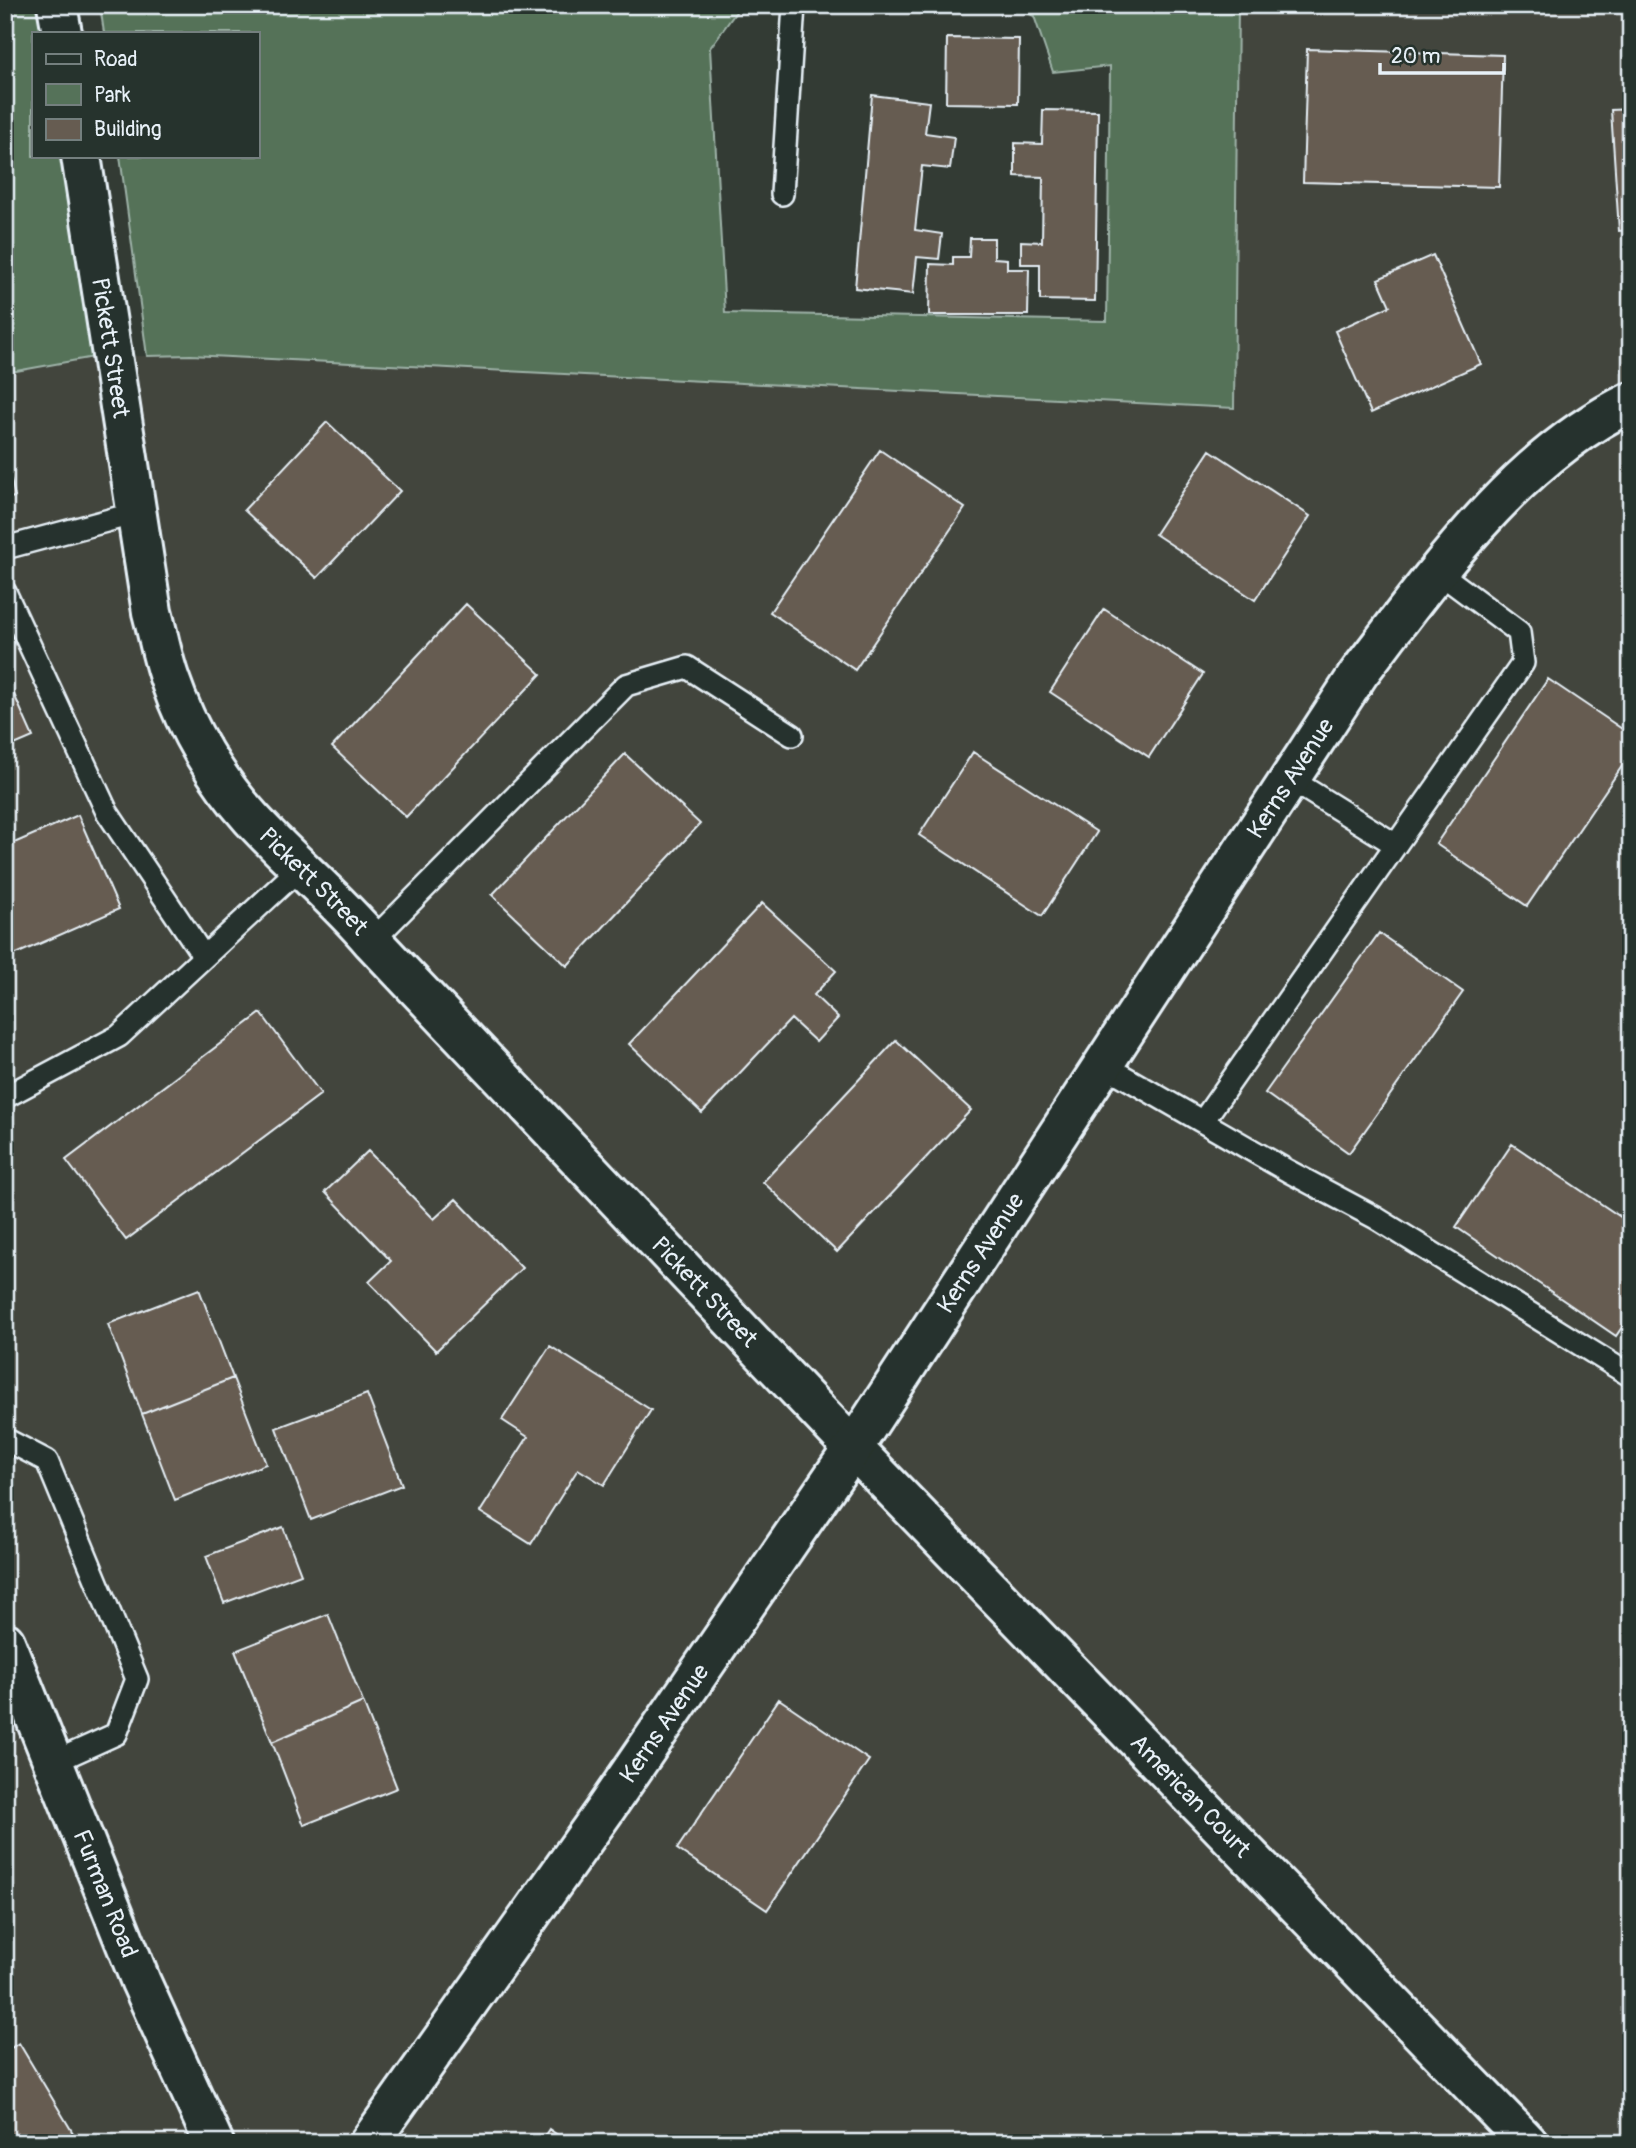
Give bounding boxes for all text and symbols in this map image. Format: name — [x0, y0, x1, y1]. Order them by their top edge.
legend — [32, 32, 259, 158]
scale bar — [1380, 32, 1505, 76]
text: 20 m — [1391, 43, 1440, 70]
text: Road — [94, 46, 138, 73]
text: Park — [94, 82, 131, 109]
text: Building — [94, 116, 161, 143]
street label: Pickett Street — [85, 276, 136, 420]
street label: Kerns Avenue — [1241, 713, 1341, 844]
street label: Pickett Street — [253, 822, 374, 942]
street label: Kerns Avenue — [931, 1187, 1031, 1319]
street label: Pickett Street — [645, 1231, 764, 1354]
street label: Kerns Avenue — [614, 1659, 716, 1789]
street label: American Court — [1124, 1728, 1257, 1864]
street label: Furman Road — [67, 1826, 144, 1962]

